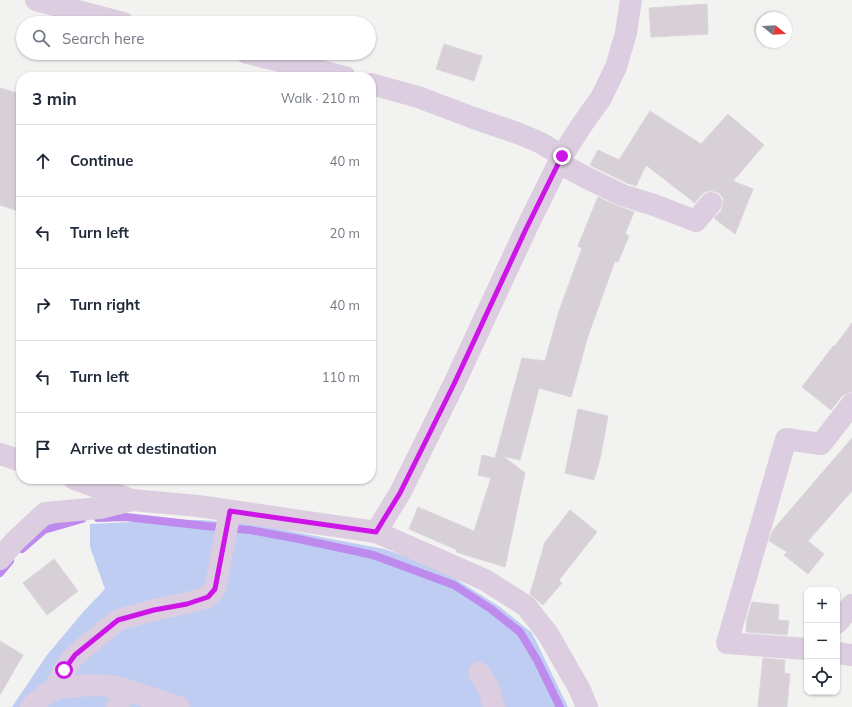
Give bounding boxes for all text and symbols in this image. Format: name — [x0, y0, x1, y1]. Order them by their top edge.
north arrow — [756, 12, 792, 48]
search box — [16, 16, 376, 60]
icon: search — [30, 27, 52, 49]
text: Search here — [62, 29, 144, 48]
text: 3 min — [32, 88, 77, 109]
text: Walk · 210 m — [281, 90, 360, 106]
route end — [553, 147, 571, 165]
icon: ahead — [32, 150, 54, 172]
text: Continue — [70, 151, 133, 170]
text: 40 m — [330, 153, 360, 169]
icon: left — [32, 222, 54, 244]
text: Turn left — [70, 223, 129, 242]
text: 20 m — [330, 225, 360, 241]
icon: right — [32, 294, 54, 316]
text: Turn right — [70, 295, 140, 314]
text: 40 m — [330, 297, 360, 313]
icon: left — [32, 366, 54, 388]
text: Turn left — [70, 367, 129, 386]
text: 110 m — [322, 369, 360, 385]
icon: arrive — [32, 438, 54, 460]
text: Arrive at destination — [70, 439, 217, 458]
map controls — [804, 587, 840, 695]
button: + — [804, 587, 840, 623]
button: − — [804, 623, 840, 659]
button: locate — [804, 659, 840, 695]
route start — [55, 661, 73, 679]

